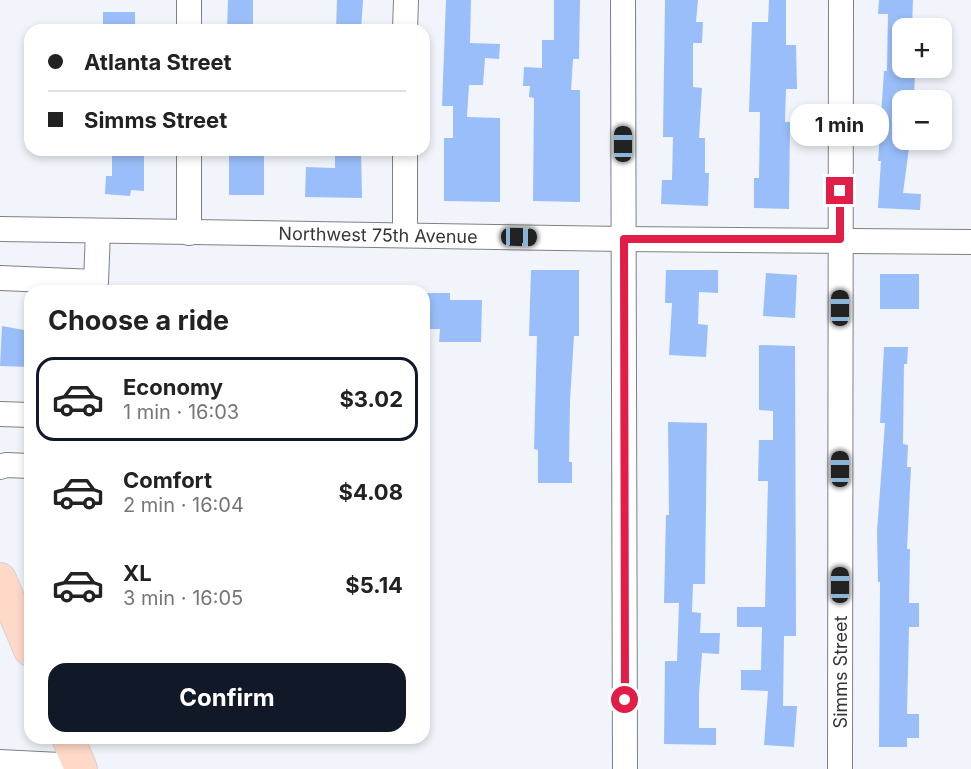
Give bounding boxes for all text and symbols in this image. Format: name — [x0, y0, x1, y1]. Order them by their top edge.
map controls — [892, 18, 952, 150]
button: + — [892, 18, 952, 78]
text: Atlanta Street — [84, 49, 232, 75]
button: − — [892, 90, 952, 150]
callout: 1 min — [790, 104, 890, 146]
text: Simms Street — [84, 107, 227, 133]
text: 1 min — [815, 113, 864, 137]
car — [614, 126, 632, 162]
route end — [826, 177, 853, 204]
street label: Northwest 75th Avenue — [278, 223, 478, 247]
car — [501, 228, 537, 246]
car — [831, 290, 849, 326]
text: Choose a ride — [48, 304, 229, 337]
icon: car — [51, 372, 105, 426]
text: Economy — [123, 374, 223, 400]
text: $3.02 — [339, 386, 403, 412]
text: 1 min · 16:03 — [123, 400, 239, 424]
car — [831, 451, 849, 487]
icon: car — [51, 465, 105, 519]
text: Comfort — [123, 467, 212, 493]
text: $4.08 — [339, 479, 403, 505]
text: 2 min · 16:04 — [123, 493, 244, 517]
icon: car — [51, 558, 105, 612]
text: XL — [123, 560, 152, 586]
car — [831, 567, 849, 603]
text: $5.14 — [345, 572, 403, 598]
text: 3 min · 16:05 — [123, 586, 243, 610]
street label: Simms Street — [830, 615, 851, 728]
button: Confirm — [48, 663, 406, 732]
route start — [611, 686, 638, 713]

